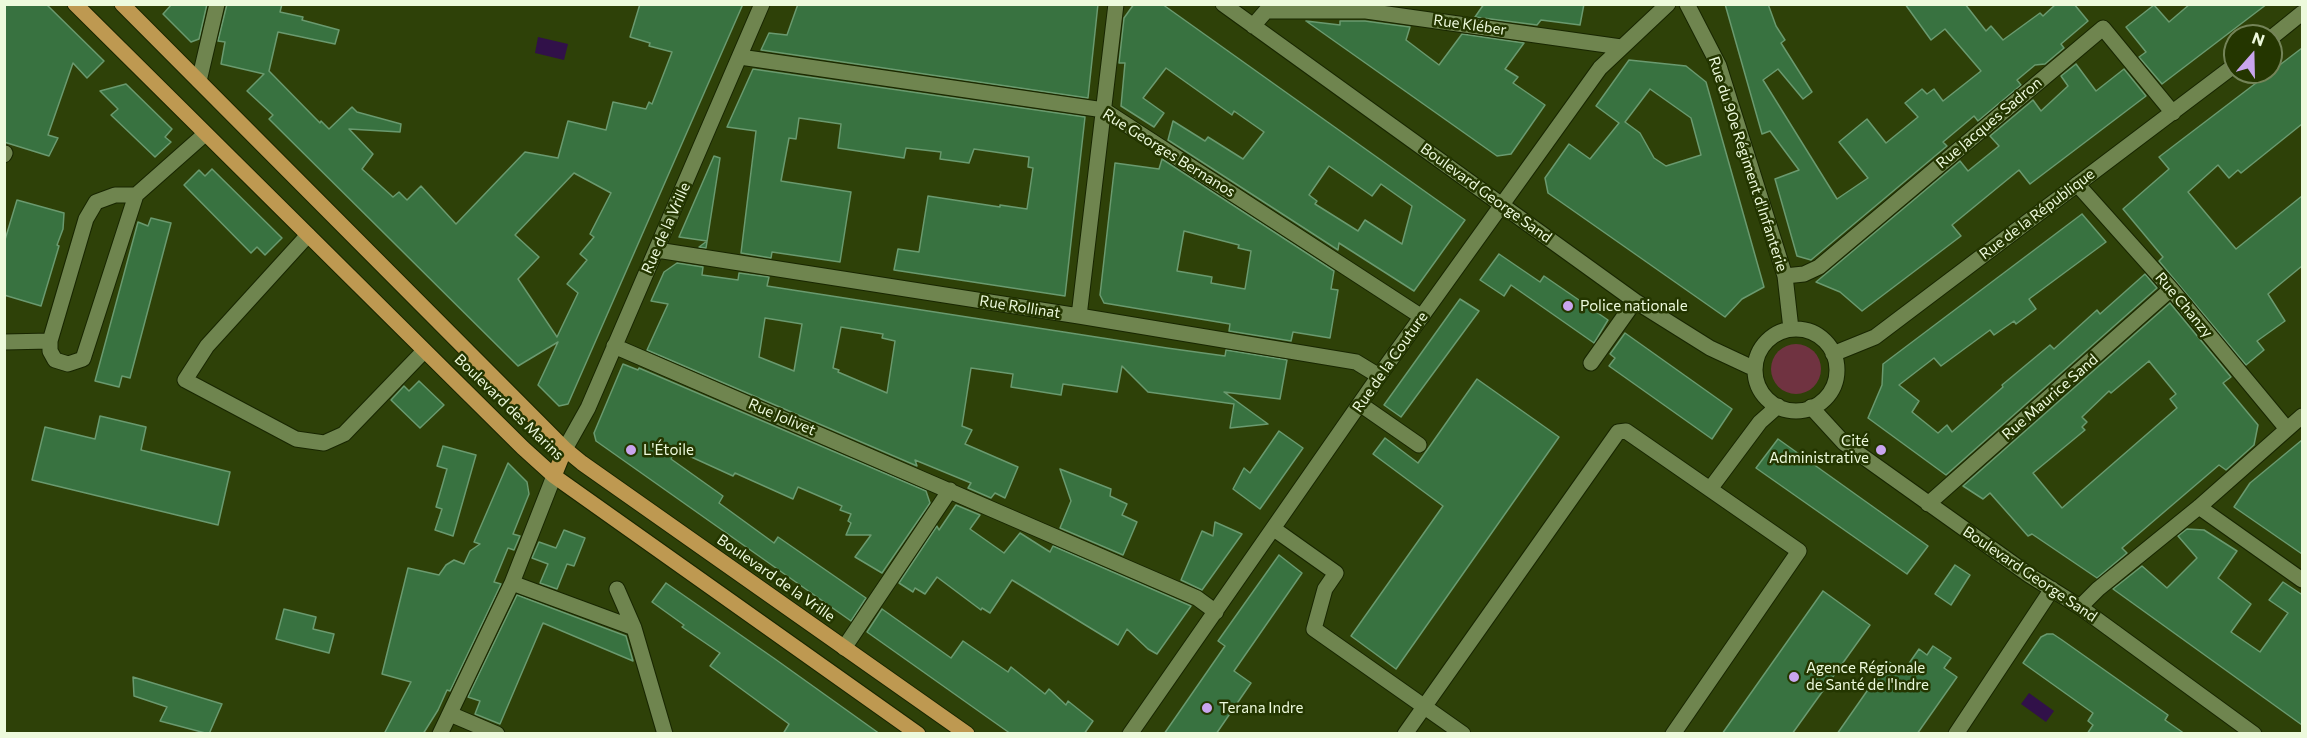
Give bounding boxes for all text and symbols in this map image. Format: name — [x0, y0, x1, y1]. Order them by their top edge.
street label: Rue Kléber — [1432, 11, 1508, 39]
north arrow — [2223, 24, 2283, 84]
text: N — [2250, 28, 2268, 49]
street label: Rue du 90e Régiment d'Infanterie — [1705, 54, 1791, 274]
street label: Rue Jacques Sadron — [1933, 74, 2045, 172]
street label: Rue Georges Bernanos — [1099, 105, 1239, 201]
street label: Boulevard George Sand — [1417, 139, 1555, 247]
street label: Rue de la République — [1976, 165, 2098, 263]
street label: Rue de la Vrille — [638, 180, 694, 276]
street label: Rue Chanzy — [2152, 269, 2216, 341]
street label: Rue Rollinat — [978, 292, 1062, 322]
place label: Police nationale — [1580, 297, 1688, 315]
marker: Police nationale — [1561, 299, 1575, 313]
street label: Rue de la Couture — [1349, 308, 1431, 416]
street label: Boulevard des Marins — [451, 350, 567, 464]
street label: Rue Maurice Sand — [1998, 350, 2102, 444]
street label: Rue Jolivet — [746, 395, 818, 439]
place label: Cité Administrative — [1769, 432, 1869, 467]
place label: L'Étoile — [643, 441, 694, 459]
marker: L'Étoile — [624, 443, 638, 457]
marker: Cité Administrative — [1874, 443, 1888, 457]
street label: Boulevard George Sand — [1960, 522, 2100, 626]
street label: Boulevard de la Vrille — [713, 530, 839, 626]
place label: Agence Régionale de Santé de l'Indre — [1806, 659, 1929, 694]
marker: Agence Régionale de Santé de l'Indre — [1787, 670, 1801, 684]
place label: Terana Indre — [1219, 699, 1303, 717]
marker: Terana Indre — [1200, 701, 1214, 715]

